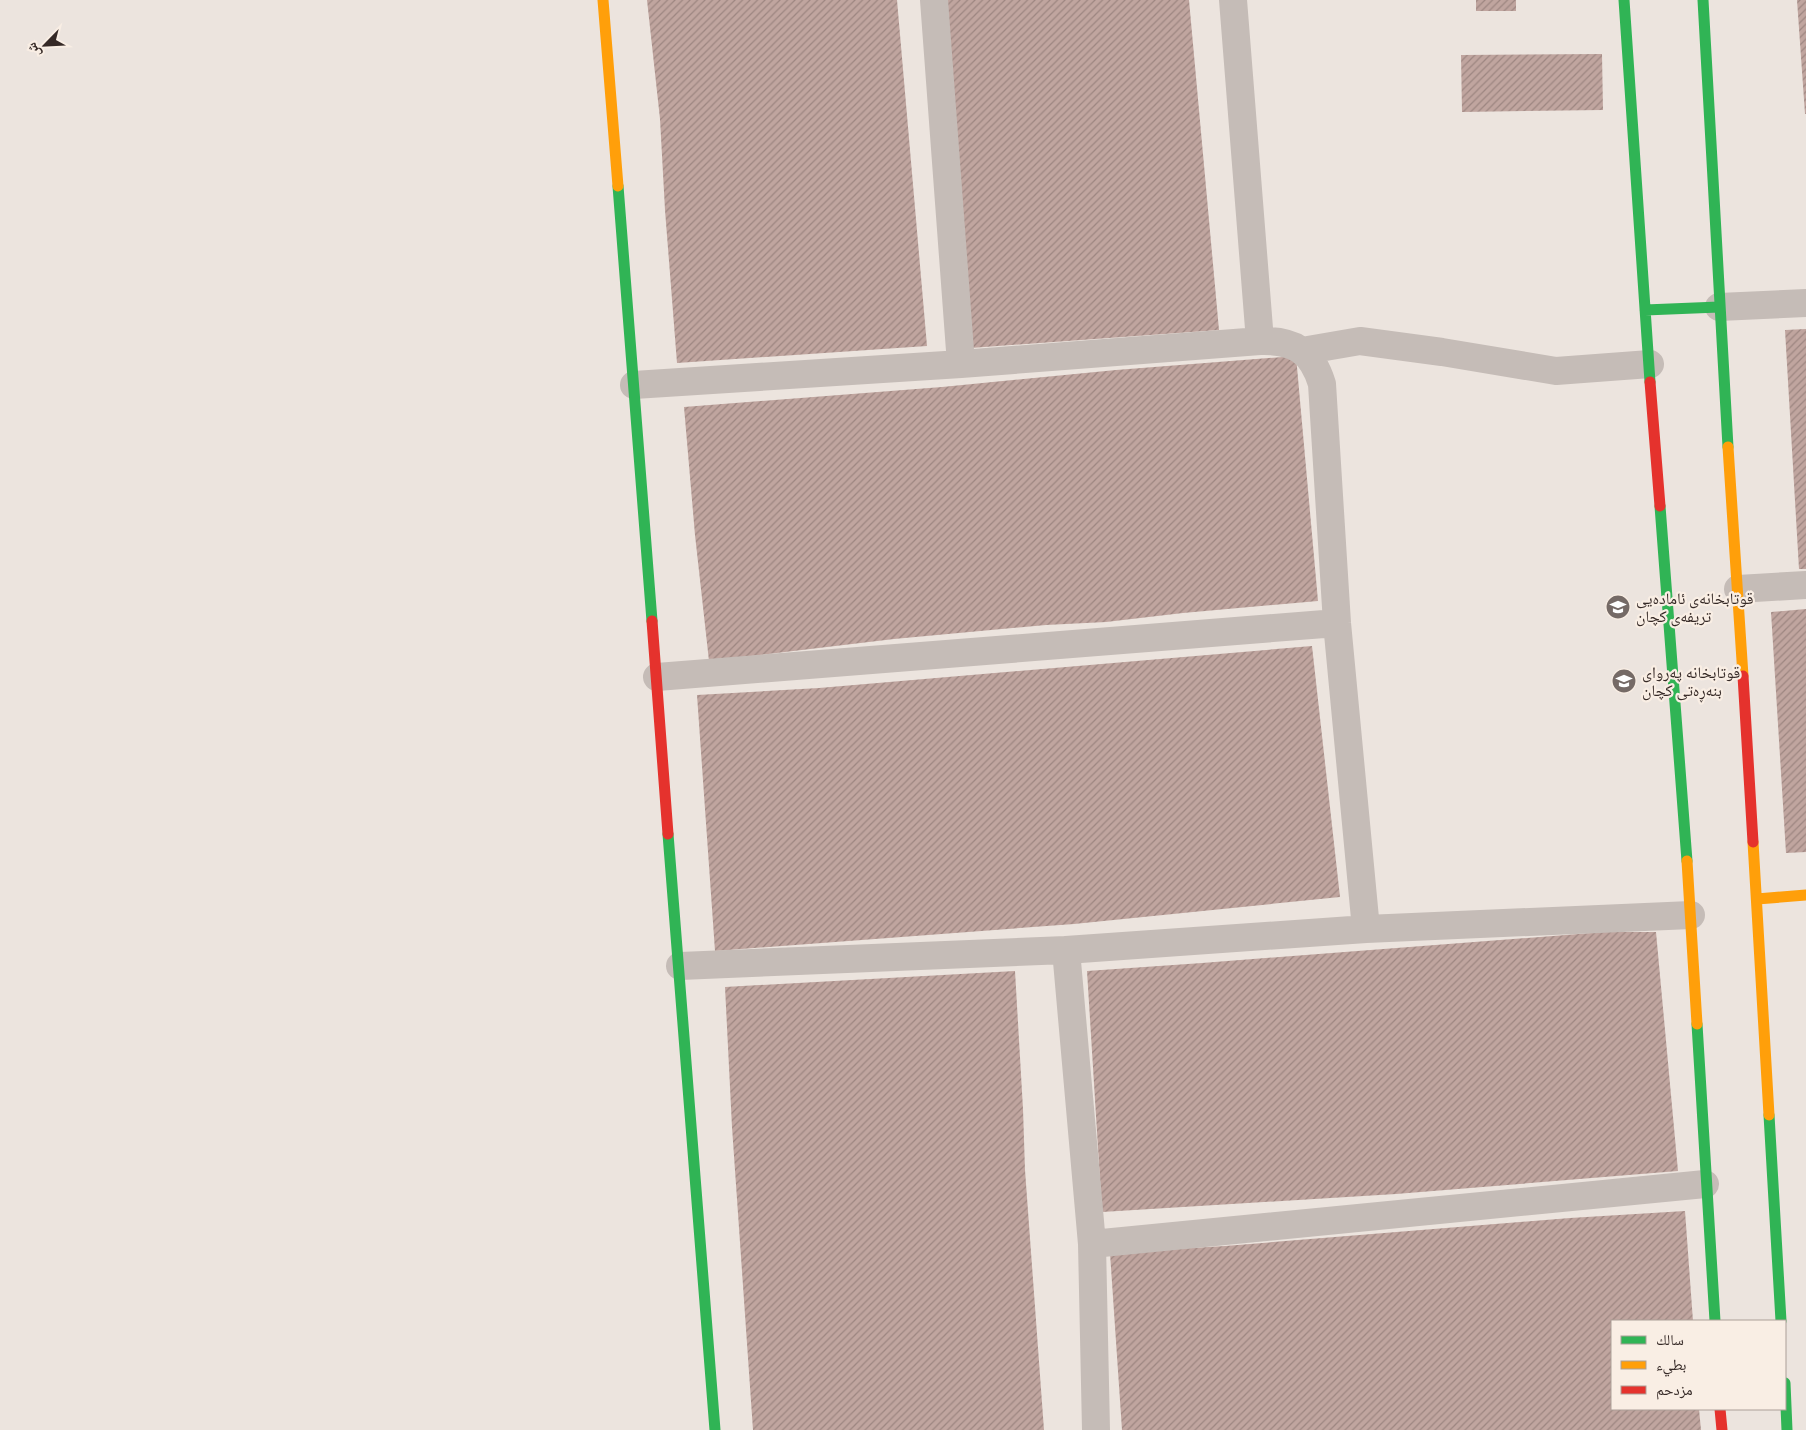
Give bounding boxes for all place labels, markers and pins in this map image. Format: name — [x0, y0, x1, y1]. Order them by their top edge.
place label: قوتابخانەی ئامادەیی تریفەی کچان — [1636, 589, 1753, 627]
school or university icon: قوتابخانەی ئامادەیی تریفەی کچان — [1605, 594, 1631, 620]
place label: قوتابخانە پەروای بنەڕەتی کچان — [1642, 663, 1740, 703]
school or university icon: قوتابخانە پەروای بنەڕەتی کچان — [1611, 668, 1637, 694]

